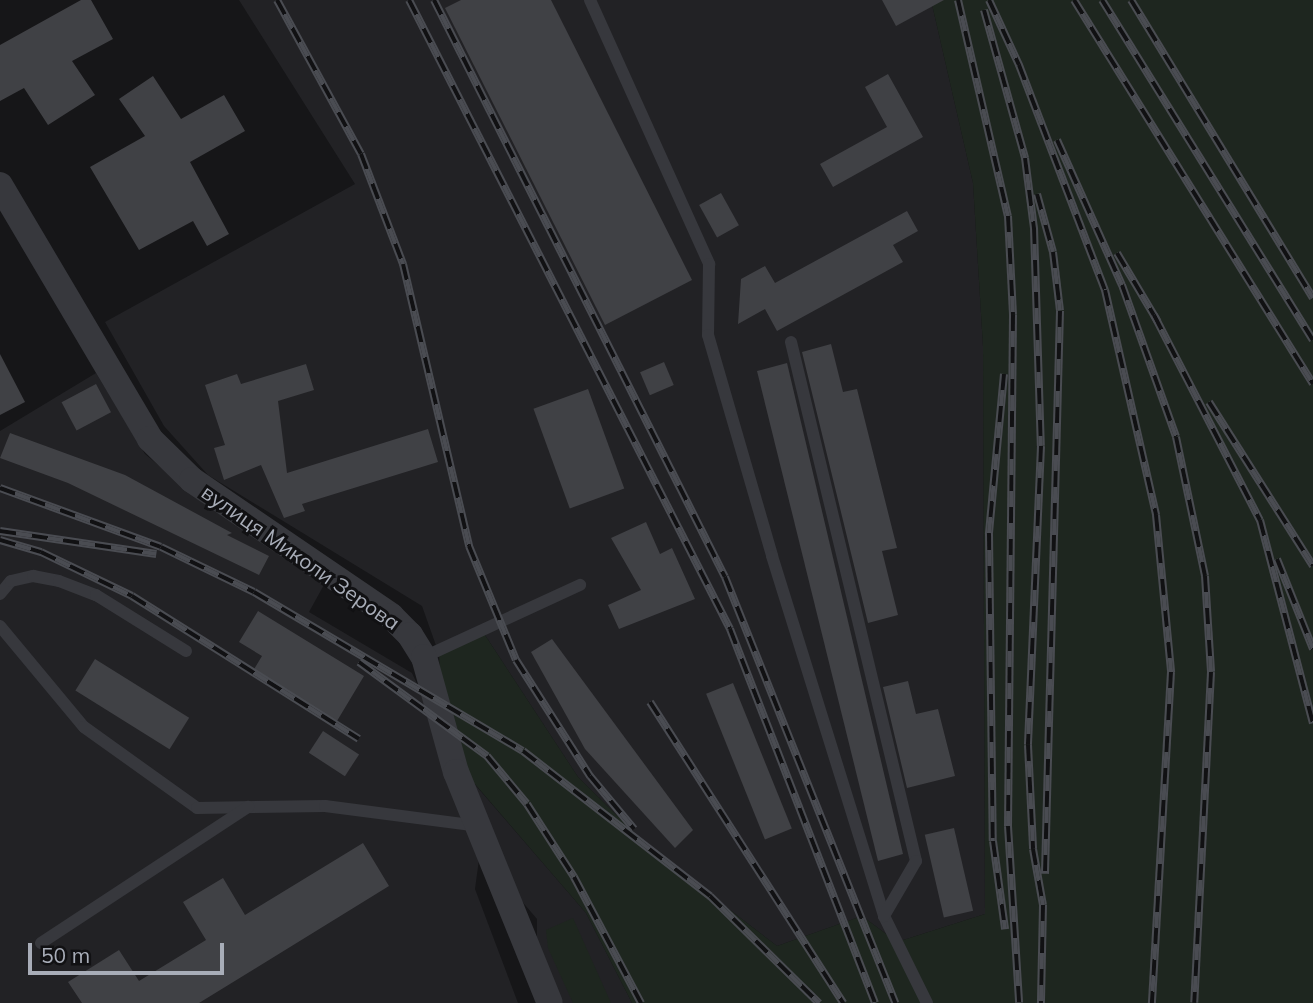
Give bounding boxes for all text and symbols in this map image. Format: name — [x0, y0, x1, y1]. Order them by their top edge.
street label: вулиця Миколи Зерова — [197, 479, 405, 635]
scale bar — [32, 930, 228, 974]
text: 50 m — [41, 942, 90, 968]

